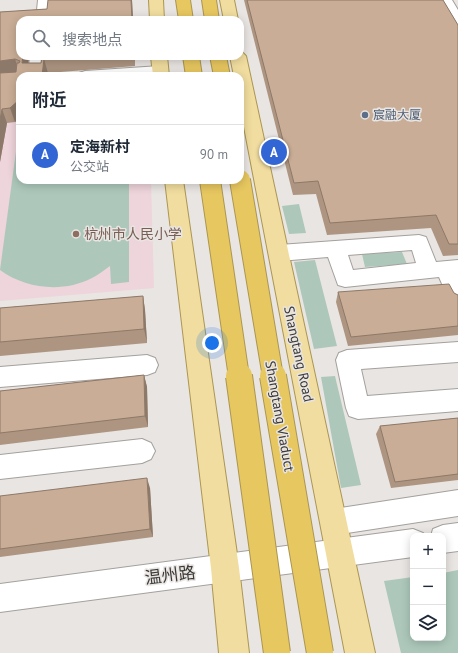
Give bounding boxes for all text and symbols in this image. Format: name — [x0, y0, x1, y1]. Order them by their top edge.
search box — [16, 16, 244, 60]
icon: search — [30, 27, 52, 49]
text: 搜索地点 — [62, 30, 122, 49]
text: 附近 — [32, 89, 66, 111]
place label: 宸融大厦 — [373, 107, 421, 122]
marker: 宸融大厦 — [360, 110, 370, 120]
text: 定海新村 — [70, 137, 130, 156]
pin: A — [261, 137, 287, 167]
text: A — [41, 146, 49, 163]
text: 90 m — [200, 146, 228, 163]
text: 公交站 — [70, 158, 109, 175]
place label: 杭州市人民小学 — [84, 225, 182, 243]
marker: 杭州市人民小学 — [71, 229, 81, 239]
street label: Shangtang Road — [280, 304, 318, 404]
your location — [202, 333, 222, 353]
street label: Shangtang Viaduct — [261, 359, 299, 473]
map controls — [410, 533, 446, 641]
button: + — [410, 533, 446, 569]
street label: 温州路 — [143, 561, 197, 589]
button: − — [410, 569, 446, 605]
button: layers — [410, 605, 446, 641]

